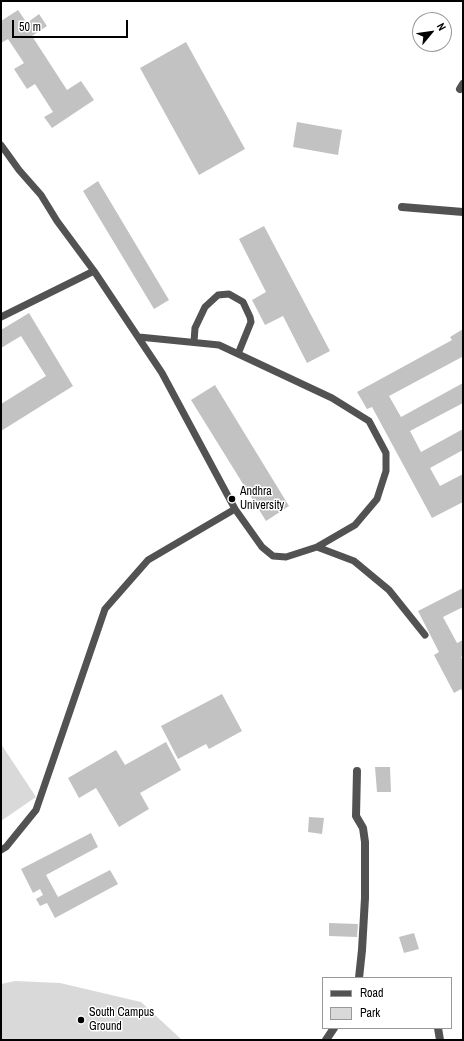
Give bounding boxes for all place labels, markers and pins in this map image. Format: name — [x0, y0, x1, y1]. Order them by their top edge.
place label: Andhra University — [240, 485, 284, 513]
marker: Andhra University — [227, 494, 237, 504]
place label: South Campus Ground — [89, 1006, 154, 1034]
marker: South Campus Ground — [76, 1015, 86, 1025]

